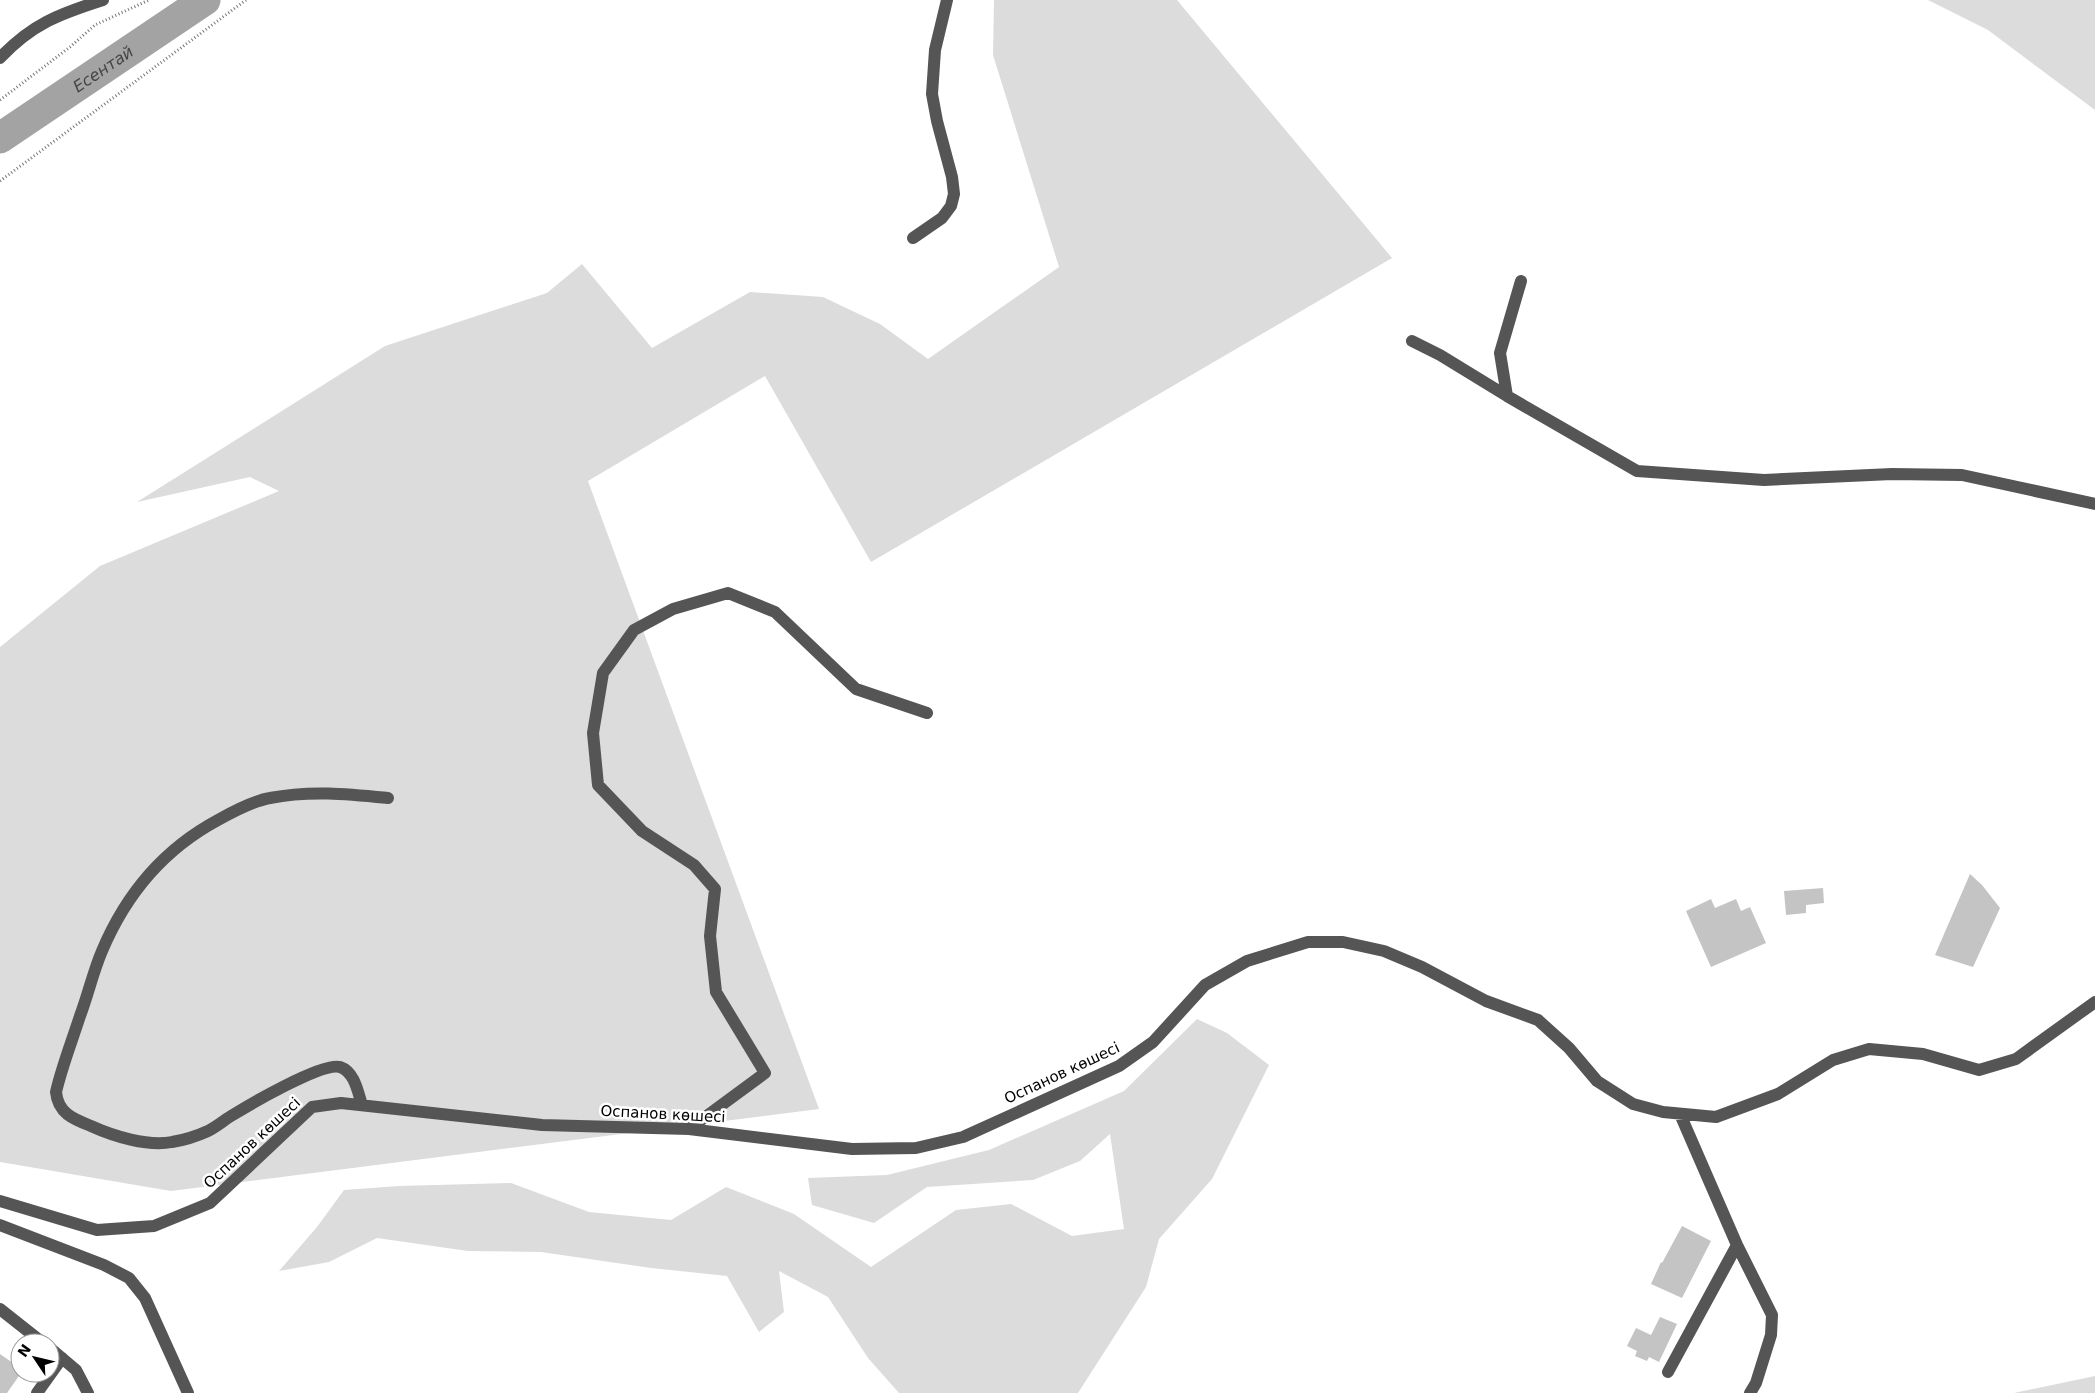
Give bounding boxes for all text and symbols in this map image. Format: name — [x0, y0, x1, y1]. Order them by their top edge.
water label: Есентай — [69, 42, 137, 96]
street label: Оспанов көшесі — [1001, 1038, 1123, 1108]
street label: Оспанов көшесі — [200, 1094, 304, 1192]
street label: Оспанов көшесі — [600, 1102, 726, 1126]
north arrow — [10, 1333, 60, 1383]
text: N — [14, 1341, 34, 1360]

